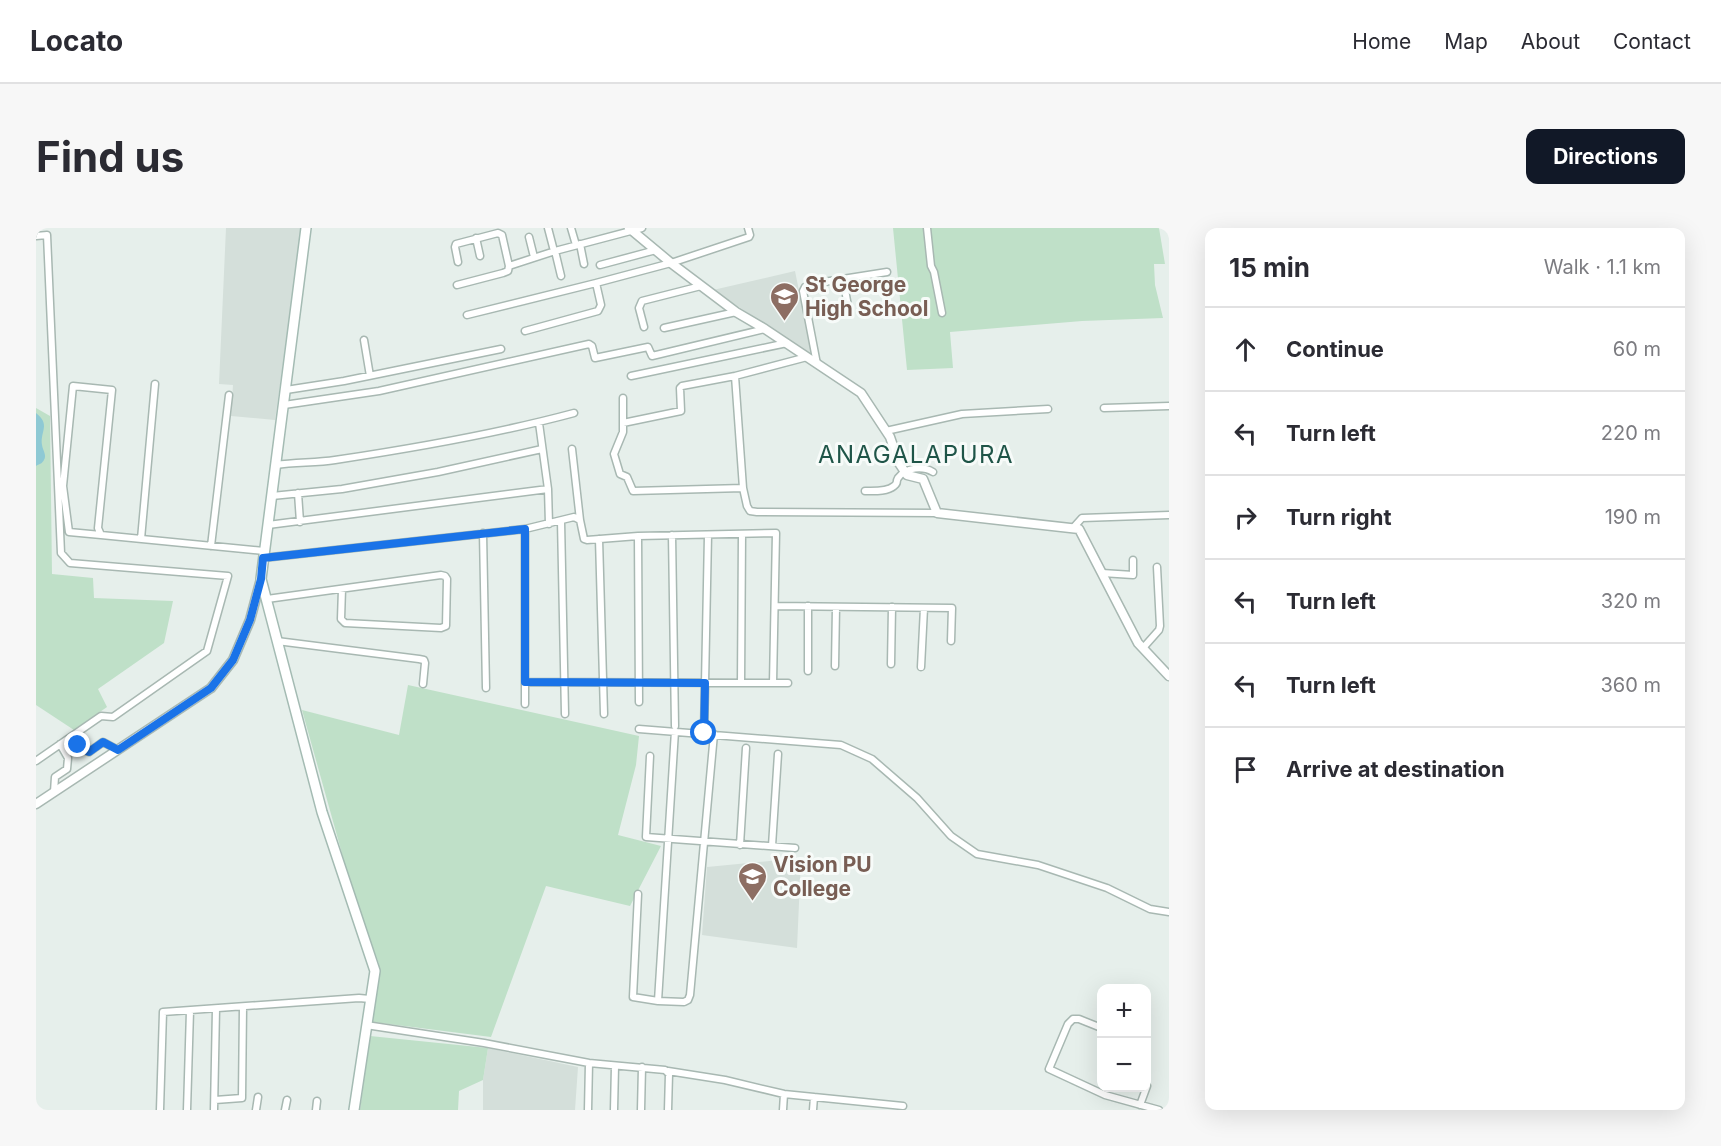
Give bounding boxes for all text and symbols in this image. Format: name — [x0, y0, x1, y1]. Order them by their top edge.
text: Locato — [30, 24, 123, 58]
text: Home — [1352, 29, 1411, 54]
text: Map — [1444, 29, 1488, 54]
text: About — [1521, 29, 1580, 54]
text: Contact — [1613, 29, 1691, 54]
button: Directions — [1526, 129, 1685, 184]
text: Find us — [36, 131, 184, 182]
text: 15 min — [1229, 252, 1310, 283]
text: Walk · 1.1 km — [1544, 255, 1661, 279]
place label: St George High School — [805, 272, 928, 321]
school or university icon: St George High School — [768, 280, 800, 322]
icon: ahead — [1229, 333, 1262, 366]
text: Continue — [1286, 336, 1384, 362]
text: 60 m — [1613, 337, 1661, 361]
icon: left — [1229, 417, 1262, 450]
text: Turn left — [1286, 420, 1376, 446]
text: 220 m — [1601, 421, 1661, 445]
district label: ANAGALAPURA — [818, 440, 1014, 469]
icon: right — [1229, 501, 1262, 534]
text: Turn right — [1286, 504, 1392, 530]
text: 190 m — [1605, 505, 1661, 529]
icon: left — [1229, 585, 1262, 618]
text: Turn left — [1286, 588, 1376, 614]
text: 320 m — [1601, 589, 1661, 613]
icon: left — [1229, 669, 1262, 702]
text: Turn left — [1286, 672, 1376, 698]
text: 360 m — [1600, 673, 1661, 697]
route start — [690, 719, 716, 745]
route end — [64, 731, 90, 757]
icon: arrive — [1229, 753, 1262, 786]
text: Arrive at destination — [1286, 756, 1505, 782]
place label: Vision PU College — [773, 852, 872, 901]
school or university icon: Vision PU College — [736, 860, 768, 902]
map controls — [1097, 984, 1151, 1092]
button: + — [1097, 984, 1151, 1038]
button: − — [1097, 1038, 1151, 1092]

